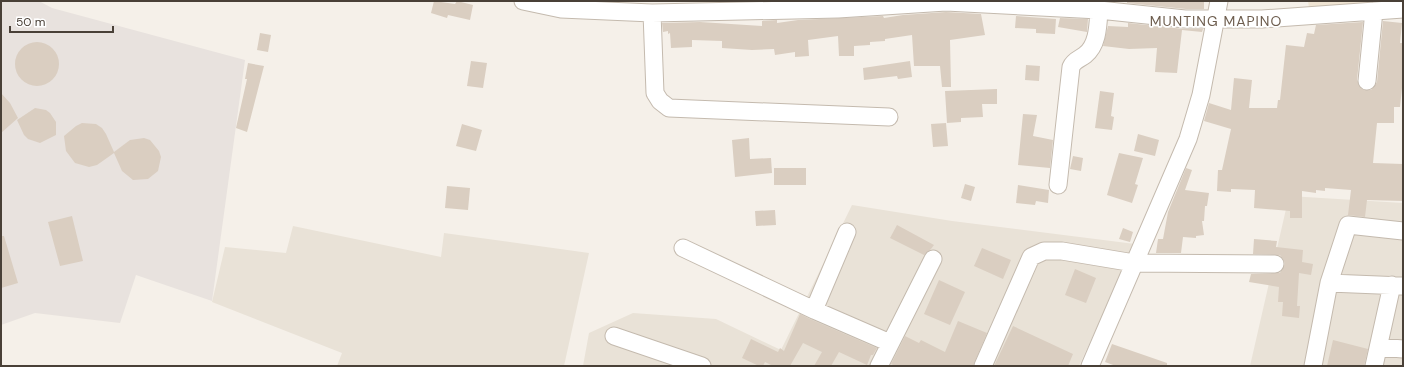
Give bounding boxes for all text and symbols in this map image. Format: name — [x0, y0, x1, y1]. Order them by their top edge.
scale bar — [10, 8, 113, 34]
district label: MUNTING MAPINO — [1150, 12, 1282, 30]
text: 50 m — [16, 14, 45, 30]

